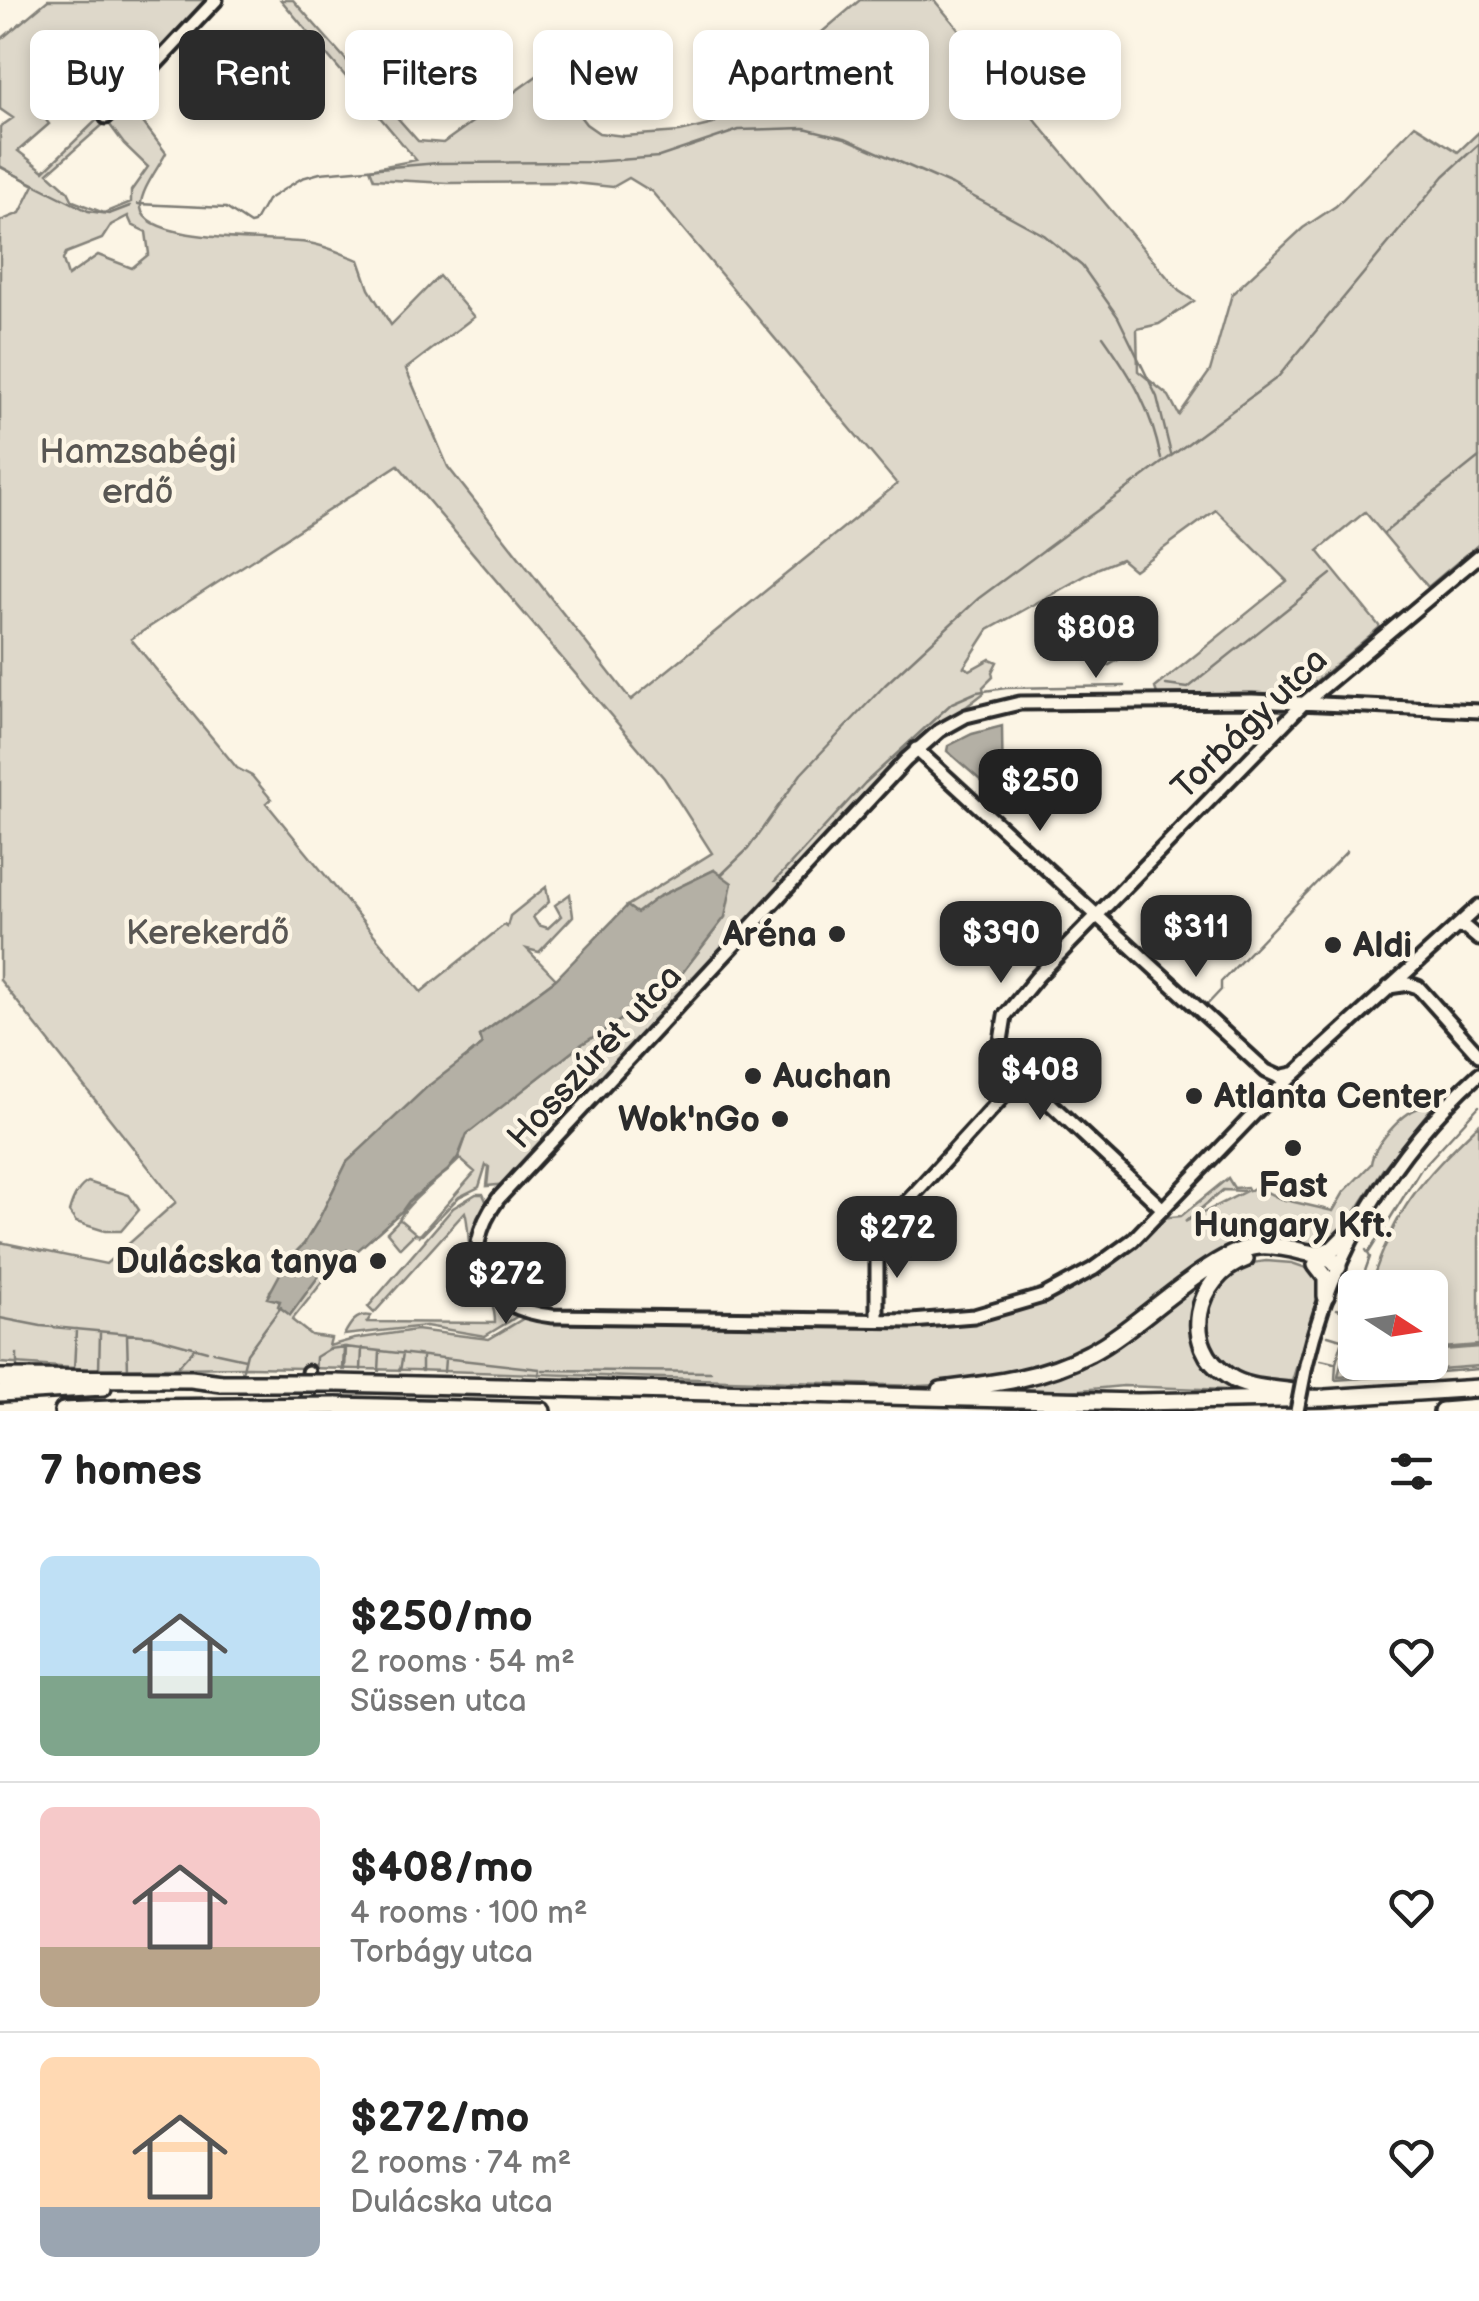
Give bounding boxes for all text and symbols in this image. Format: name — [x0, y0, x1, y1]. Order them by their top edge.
chip: Buy — [30, 30, 159, 120]
chip: Rent — [179, 30, 325, 120]
chip: Filters — [345, 30, 513, 120]
chip: New — [533, 30, 673, 120]
chip: Apartment — [693, 30, 929, 120]
chip: House — [949, 30, 1121, 120]
park label: Hamzsabégi erdő — [39, 431, 237, 514]
pin: $808 — [1037, 596, 1155, 681]
text: $808 — [1056, 609, 1136, 648]
street label: Torbágy utca — [1163, 639, 1337, 809]
pin: $250 — [981, 749, 1099, 834]
text: $250 — [1001, 762, 1079, 801]
pin: $311 — [1137, 895, 1255, 980]
pin: $390 — [942, 901, 1060, 986]
text: $311 — [1163, 908, 1229, 947]
park label: Kerekerdő — [126, 912, 290, 955]
place label: Aréna — [722, 914, 817, 957]
text: $390 — [962, 914, 1040, 953]
marker: Aréna — [826, 923, 848, 945]
place label: Aldi — [1352, 925, 1412, 968]
marker: Aldi — [1322, 934, 1344, 956]
street label: Hosszúrét utca — [499, 956, 692, 1158]
pin: $408 — [981, 1038, 1099, 1123]
text: $408 — [1000, 1051, 1080, 1090]
place label: Auchan — [772, 1056, 892, 1099]
marker: Auchan — [742, 1065, 764, 1087]
place label: Atlanta Center — [1213, 1076, 1447, 1119]
marker: Atlanta Center — [1183, 1085, 1205, 1107]
place label: Wok'nGo — [618, 1099, 760, 1142]
marker: Wok'nGo — [769, 1108, 791, 1130]
marker: Fast Hungary Kft. — [1282, 1137, 1304, 1159]
place label: Fast Hungary Kft. — [1193, 1165, 1393, 1248]
pin: $272 — [838, 1196, 956, 1281]
text: $272 — [859, 1209, 935, 1248]
place label: Dulácska tanya — [115, 1241, 358, 1284]
pin: $272 — [447, 1242, 565, 1327]
marker: Dulácska tanya — [367, 1250, 389, 1272]
text: $272 — [468, 1255, 544, 1294]
north arrow — [1338, 1270, 1448, 1380]
map controls — [1338, 1270, 1448, 1380]
icon: filters — [1384, 1444, 1439, 1499]
text: 7 homes — [40, 1446, 202, 1497]
text: $250/mo — [350, 1592, 533, 1643]
icon: home — [120, 1596, 240, 1716]
icon: heart — [1384, 1629, 1439, 1684]
text: 2 rooms · 54 m² — [350, 1643, 575, 1682]
text: Süssen utca — [350, 1682, 527, 1721]
text: $408/mo — [350, 1843, 533, 1894]
icon: home — [120, 1847, 240, 1967]
icon: heart — [1384, 1880, 1439, 1935]
text: 4 rooms · 100 m² — [350, 1894, 588, 1933]
text: Torbágy utca — [350, 1933, 533, 1972]
text: $272/mo — [350, 2093, 530, 2144]
icon: home — [120, 2097, 240, 2217]
icon: heart — [1384, 2130, 1439, 2185]
text: 2 rooms · 74 m² — [350, 2144, 571, 2183]
text: Dulácska utca — [350, 2183, 553, 2222]

